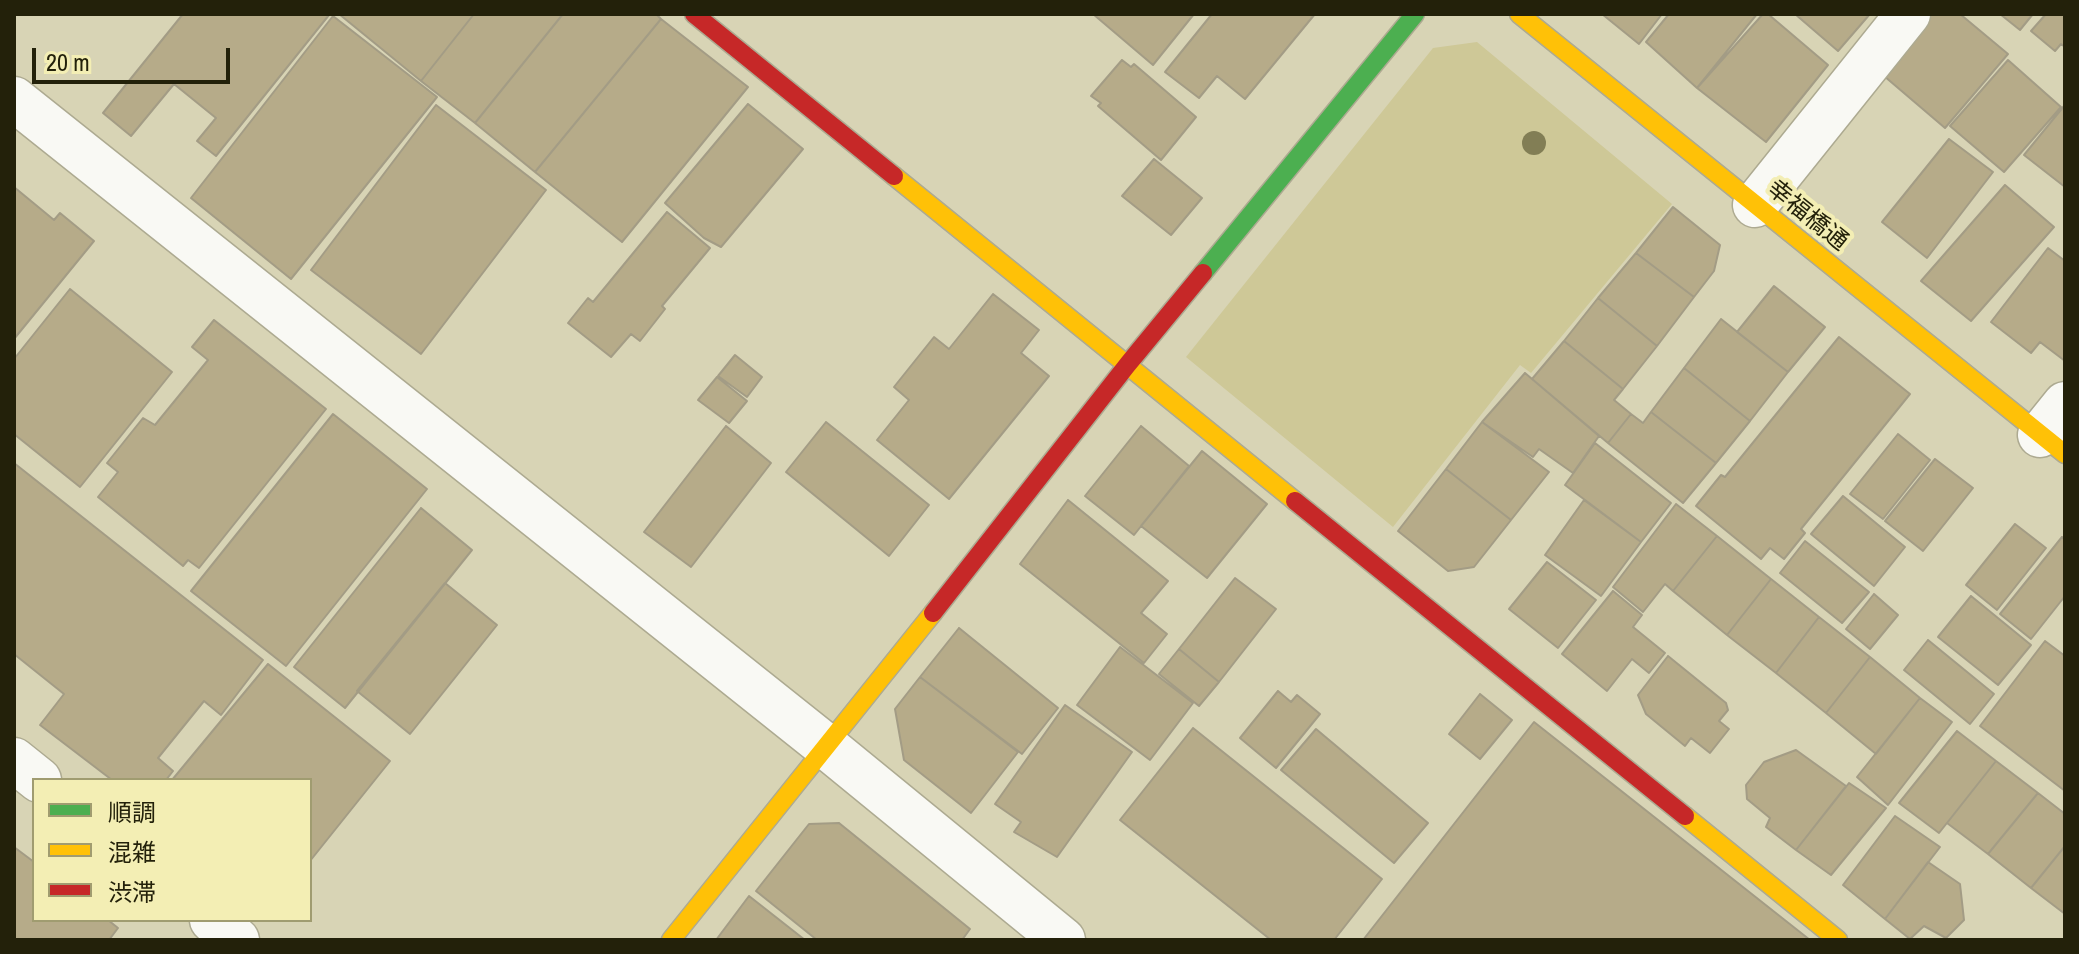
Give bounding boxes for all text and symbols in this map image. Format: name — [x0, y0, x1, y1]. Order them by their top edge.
scale bar — [36, 32, 234, 82]
text: 20 m — [46, 46, 90, 78]
street label: 幸福橋通 — [1761, 175, 1853, 257]
legend — [32, 778, 312, 922]
text: 順調 — [108, 796, 156, 828]
text: 混雑 — [108, 836, 156, 868]
text: 渋滞 — [108, 876, 156, 908]

